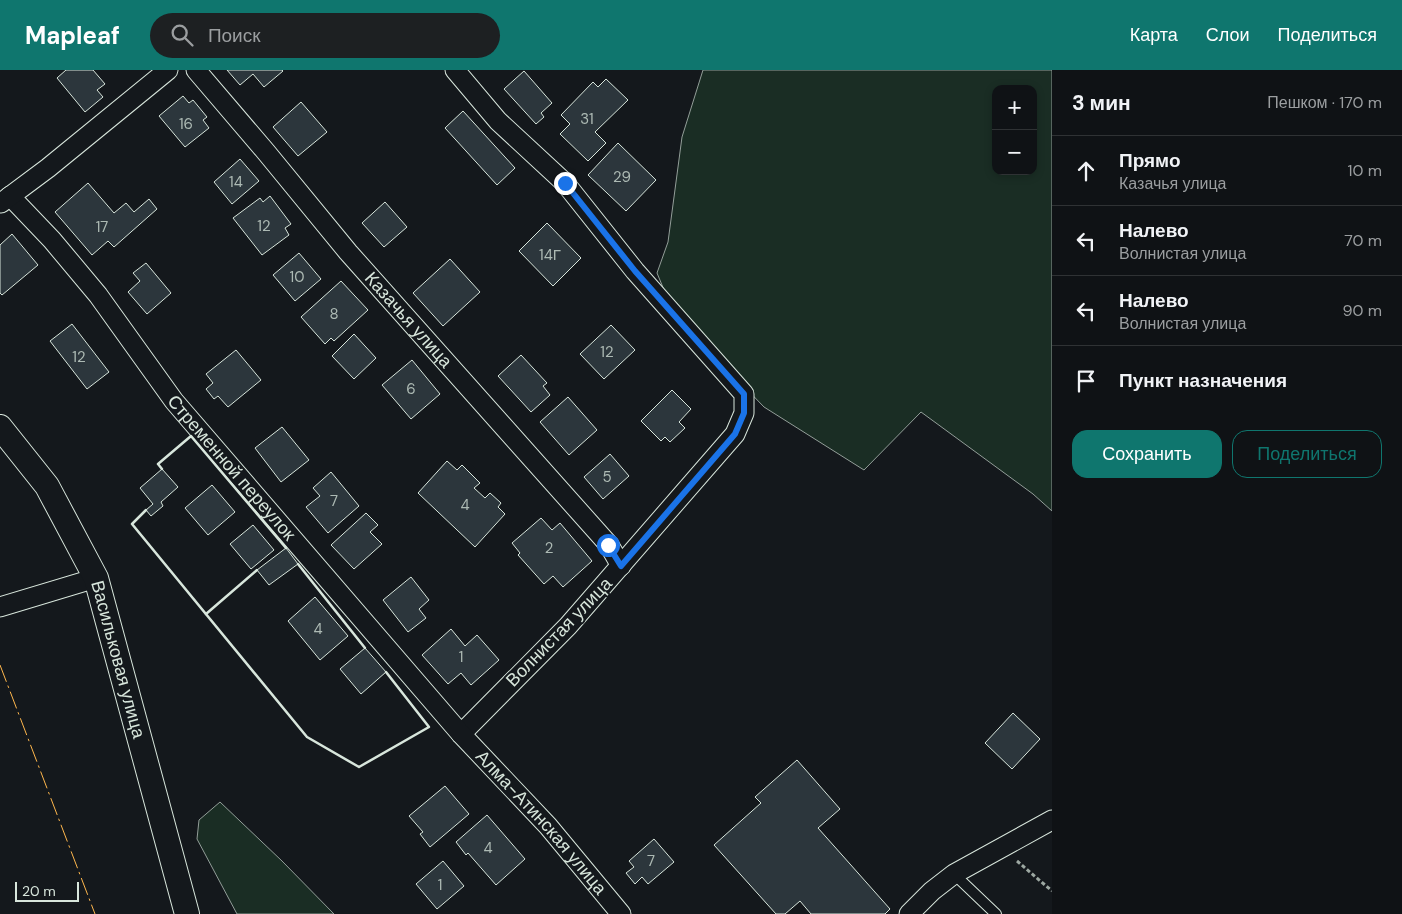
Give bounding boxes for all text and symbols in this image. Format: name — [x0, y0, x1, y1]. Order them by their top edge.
search box — [150, 13, 500, 58]
text: Mapleaf — [25, 20, 120, 51]
icon: search — [168, 21, 196, 49]
text: Поиск — [208, 23, 261, 48]
text: Карта — [1130, 23, 1178, 47]
text: Слои — [1206, 23, 1250, 47]
text: Поделиться — [1278, 23, 1377, 47]
map controls — [992, 85, 1037, 175]
button: + — [992, 85, 1037, 130]
text: 3 мин — [1072, 89, 1131, 117]
text: Пешком · 170 m — [1267, 92, 1382, 113]
house number: 31 — [580, 109, 594, 129]
house number: 16 — [179, 114, 193, 134]
button: − — [992, 130, 1037, 175]
text: Прямо — [1119, 148, 1181, 173]
icon: ahead — [1072, 157, 1100, 185]
text: 10 m — [1348, 160, 1382, 181]
house number: 29 — [613, 167, 631, 187]
house number: 14 — [229, 172, 243, 192]
route end — [554, 172, 577, 195]
text: Казачья улица — [1119, 173, 1227, 194]
house number: 12 — [257, 216, 271, 236]
house number: 17 — [96, 217, 108, 237]
text: Налево — [1119, 218, 1189, 243]
icon: left — [1072, 227, 1100, 255]
text: 70 m — [1344, 230, 1382, 251]
text: Волнистая улица — [1119, 243, 1246, 264]
house number: 14Г — [539, 245, 561, 265]
house number: 10 — [290, 267, 304, 287]
street label: Казачья улица — [359, 267, 458, 374]
text: Налево — [1119, 288, 1189, 313]
icon: left — [1072, 297, 1100, 325]
text: 90 m — [1342, 300, 1382, 321]
house number: 8 — [329, 304, 339, 324]
text: Волнистая улица — [1119, 313, 1246, 334]
house number: 12 — [600, 342, 614, 362]
house number: 12 — [72, 347, 86, 367]
icon: arrive — [1072, 367, 1100, 395]
text: Пункт назначения — [1119, 368, 1287, 393]
house number: 6 — [406, 379, 416, 399]
street label: Стременной переулок — [162, 390, 301, 546]
button: Сохранить — [1072, 430, 1222, 478]
button: Поделиться — [1232, 430, 1382, 478]
house number: 5 — [602, 467, 612, 487]
house number: 7 — [330, 491, 338, 511]
house number: 4 — [460, 495, 470, 515]
route start — [597, 534, 620, 557]
house number: 2 — [545, 538, 553, 558]
street label: Волнистая улица — [501, 571, 618, 692]
street label: Васильковая улица — [85, 578, 151, 742]
house number: 4 — [313, 619, 323, 639]
house number: 1 — [459, 647, 463, 667]
street label: Алма-Атинская улица — [470, 745, 613, 900]
house number: 4 — [483, 838, 493, 858]
house number: 7 — [647, 851, 655, 871]
house number: 1 — [438, 875, 442, 895]
scale bar — [15, 879, 79, 902]
text: 20 m — [22, 882, 56, 900]

